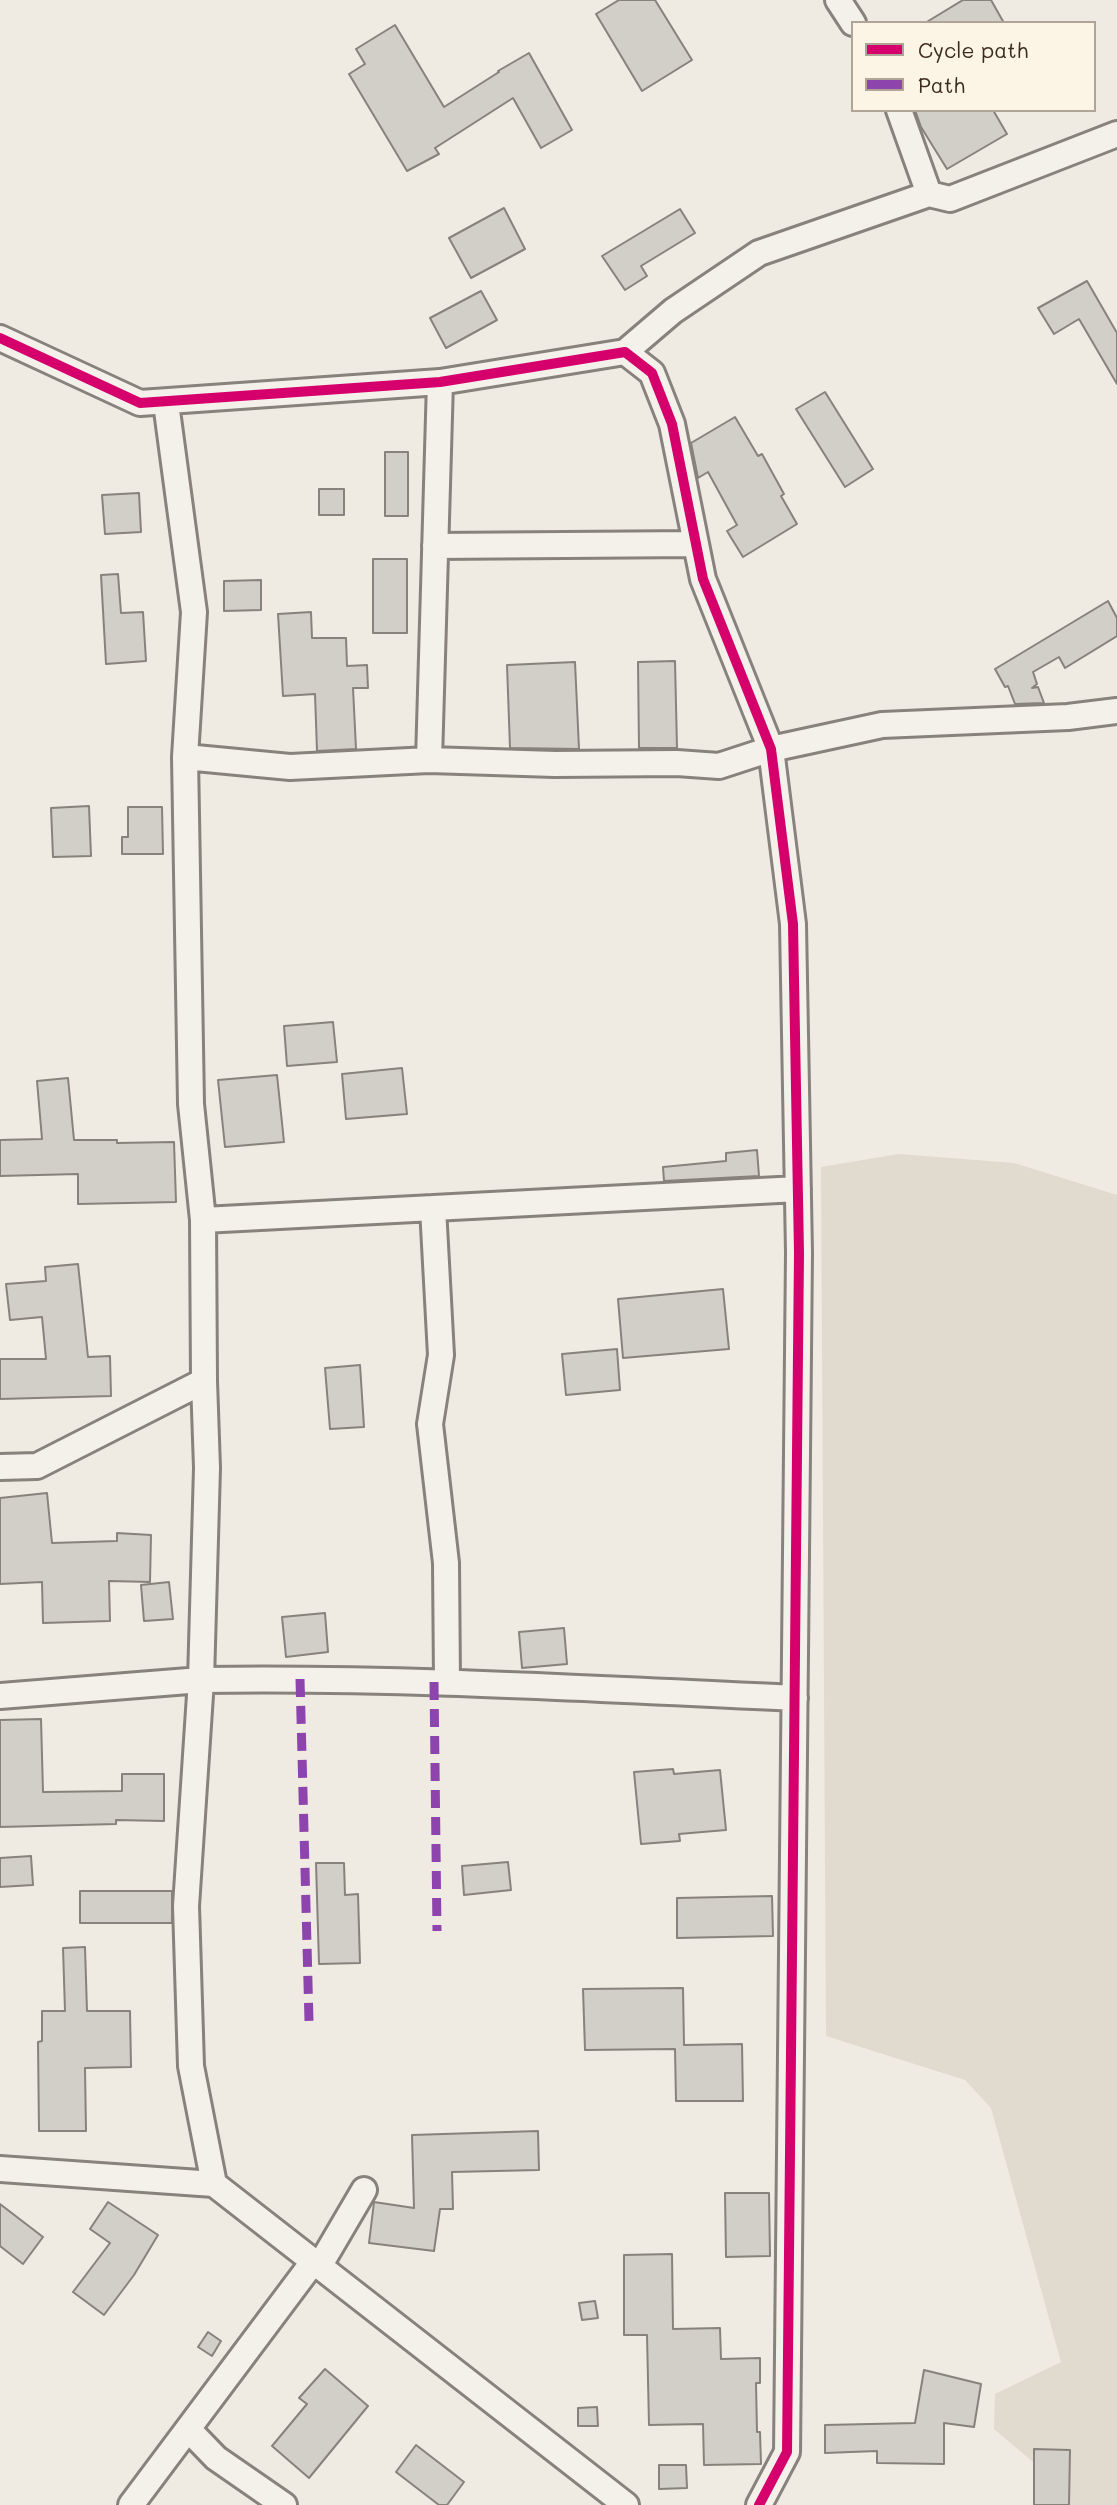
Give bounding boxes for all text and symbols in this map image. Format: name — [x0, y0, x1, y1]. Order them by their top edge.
legend — [851, 21, 1096, 112]
text: Cycle path — [918, 36, 1028, 63]
text: Path — [918, 71, 965, 98]

